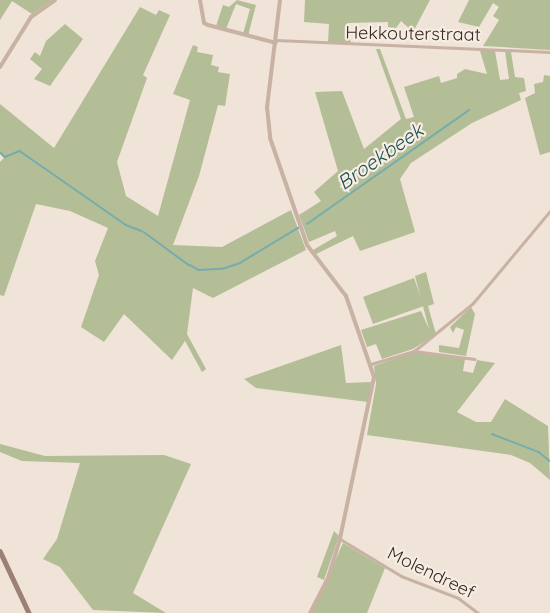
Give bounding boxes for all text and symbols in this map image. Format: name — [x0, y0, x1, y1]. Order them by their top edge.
street label: Hekkouterstraat — [345, 22, 481, 46]
water label: Broekbeek — [332, 118, 428, 194]
street label: Molendreef — [384, 543, 478, 603]

